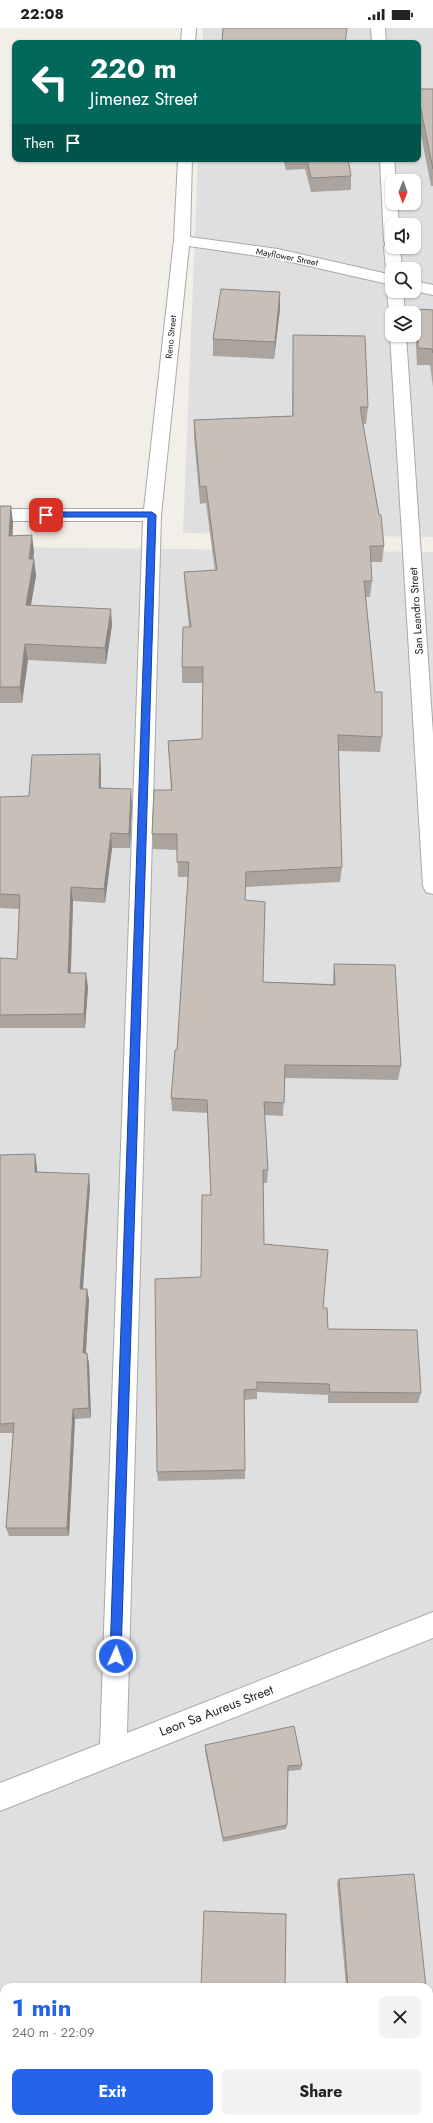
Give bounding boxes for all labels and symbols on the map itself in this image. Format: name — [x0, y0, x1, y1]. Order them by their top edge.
north arrow — [385, 174, 421, 210]
street label: Mayflower Street — [255, 244, 320, 269]
street label: Reno Street — [162, 314, 179, 359]
pin — [29, 498, 63, 532]
street label: San Leandro Street — [405, 566, 427, 655]
position arrow — [95, 1635, 137, 1677]
street label: Leon Sa Aureus Street — [156, 1680, 277, 1741]

